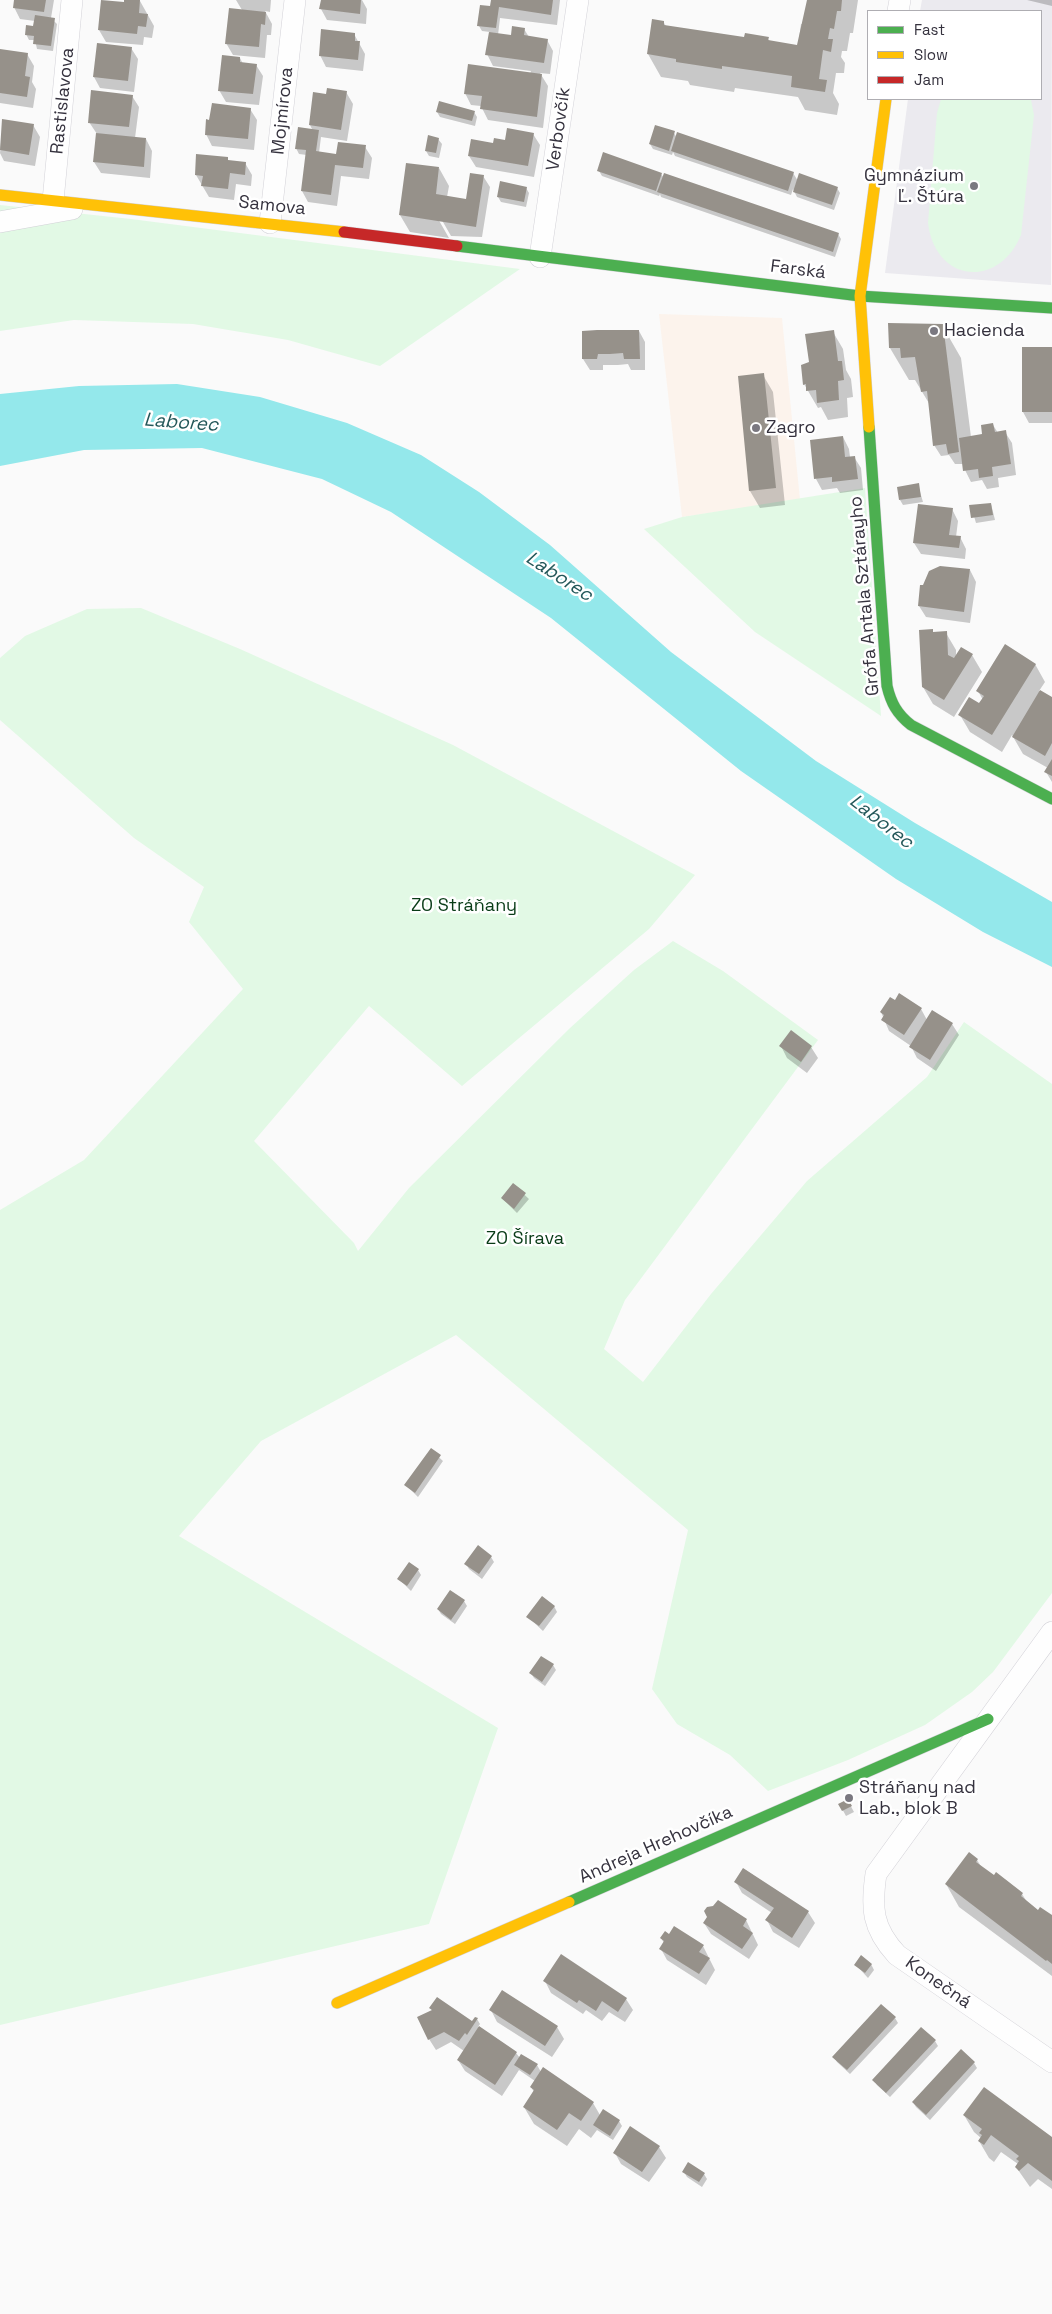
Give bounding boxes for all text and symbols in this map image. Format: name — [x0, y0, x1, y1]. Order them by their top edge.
legend — [867, 10, 1042, 100]
text: Fast — [914, 20, 945, 39]
text: Slow — [914, 45, 948, 64]
street label: Rastislavova — [47, 47, 79, 155]
street label: Mojmírova — [268, 66, 298, 156]
text: Jam — [914, 70, 944, 89]
street label: Verbovčík — [542, 86, 576, 172]
place label: Gymnázium Ľ. Štúra — [864, 165, 964, 208]
marker: Gymnázium Ľ. Štúra — [968, 180, 980, 192]
street label: Samova — [237, 192, 307, 220]
street label: Farská — [769, 256, 827, 284]
place label: Hacienda — [944, 320, 1025, 342]
marker: Hacienda — [928, 325, 940, 337]
water label: Laborec — [143, 409, 219, 437]
place label: Zagro — [766, 417, 816, 439]
marker: Zagro — [750, 422, 762, 434]
street label: Grófa Antala Sztárayho — [845, 495, 885, 697]
water label: Laborec — [521, 547, 597, 607]
water label: Laborec — [845, 790, 917, 854]
park label: ZO Stráňany — [411, 895, 517, 917]
park label: ZO Šírava — [486, 1228, 564, 1250]
place label: Stráňany nad Lab., blok B — [859, 1777, 976, 1820]
marker: Stráňany nad Lab., blok B — [843, 1792, 855, 1804]
street label: Andreja Hrehovčíka — [576, 1801, 736, 1889]
street label: Konečná — [901, 1952, 975, 2014]

